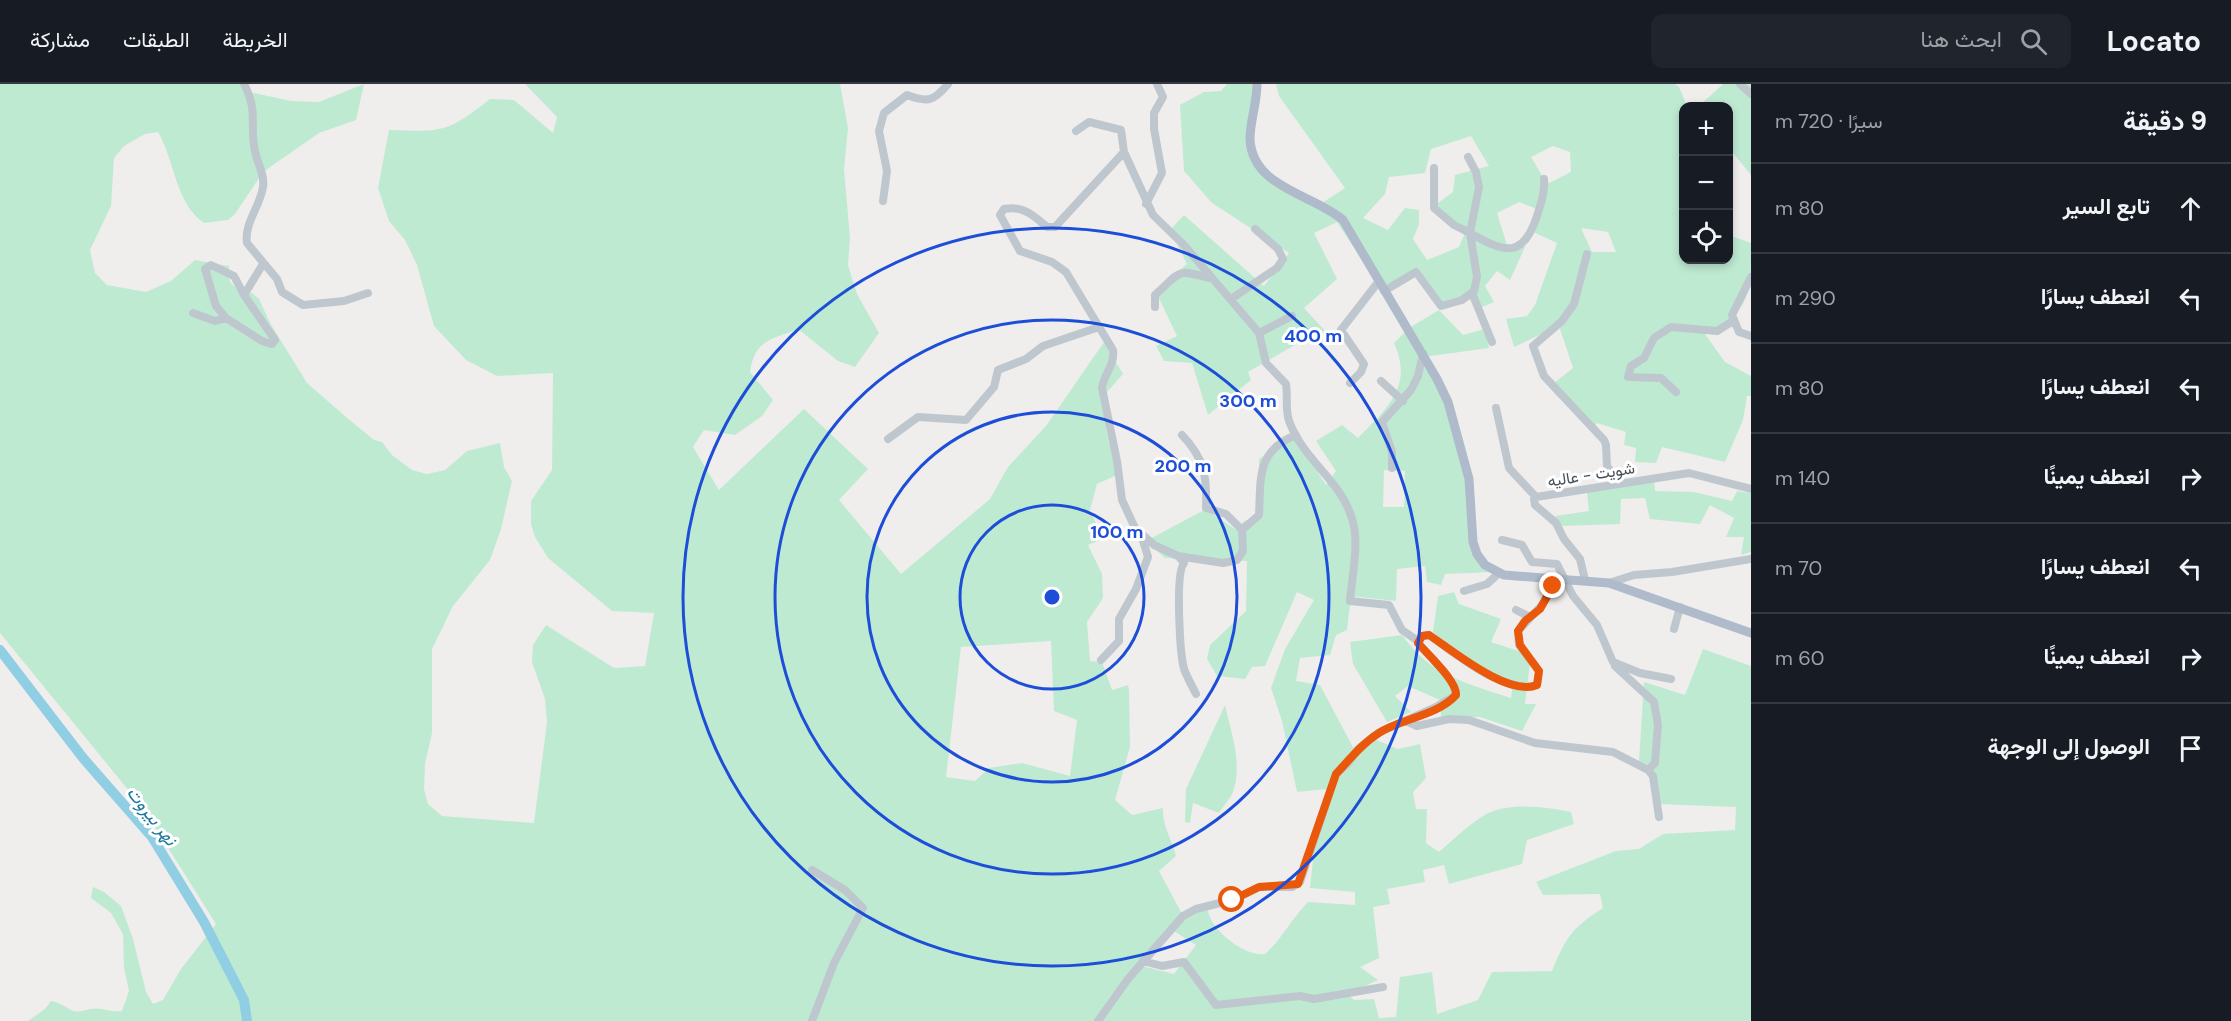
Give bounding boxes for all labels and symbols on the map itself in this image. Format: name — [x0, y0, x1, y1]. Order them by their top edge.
text: 400 m — [1284, 324, 1342, 348]
text: 300 m — [1219, 389, 1277, 413]
text: 200 m — [1155, 454, 1211, 478]
street label: شويت - عاليه — [1546, 457, 1636, 492]
text: 100 m — [1090, 520, 1144, 544]
route end — [1539, 572, 1565, 598]
centre of rings — [1042, 587, 1062, 607]
water label: نهر بيروت — [121, 781, 183, 851]
route start — [1218, 886, 1244, 912]

